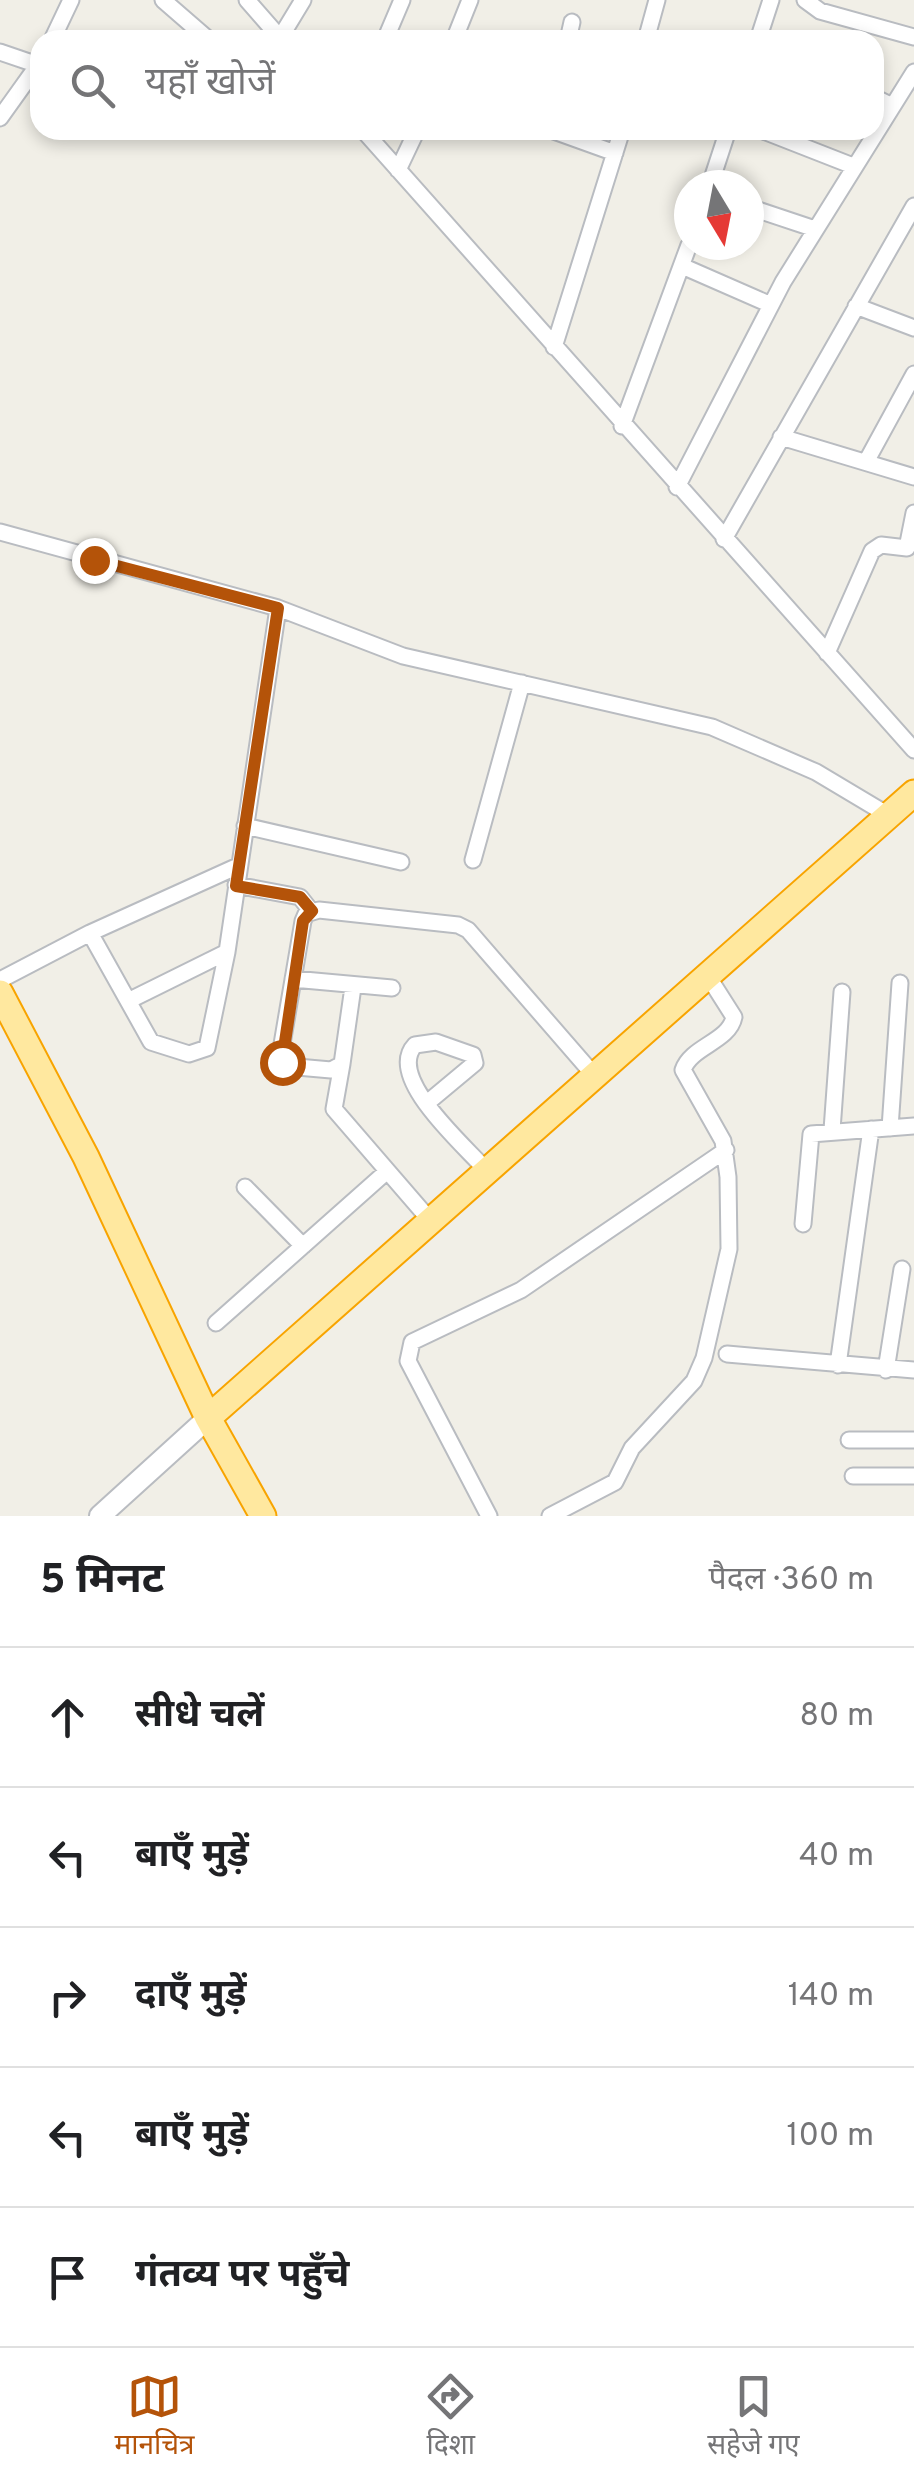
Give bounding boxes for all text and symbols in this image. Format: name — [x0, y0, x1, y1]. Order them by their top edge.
search box — [30, 30, 884, 140]
icon: search — [65, 58, 120, 113]
text: यहाँ खोजें — [145, 60, 275, 109]
north arrow — [674, 170, 764, 260]
route end — [72, 538, 118, 584]
route start — [260, 1040, 306, 1086]
text: 5 मिनट — [40, 1555, 164, 1608]
text: पैदल · 360 m — [709, 1561, 874, 1601]
icon: ahead — [40, 1690, 95, 1745]
text: सीधे चलें — [135, 1692, 264, 1741]
text: 80 m — [800, 1697, 874, 1737]
icon: left — [40, 1830, 95, 1885]
text: बाएँ मुड़ें — [135, 1832, 249, 1881]
text: 40 m — [799, 1837, 874, 1877]
icon: right — [40, 1970, 95, 2025]
text: दाएँ मुड़ें — [135, 1972, 247, 2021]
text: 140 m — [788, 1977, 874, 2017]
icon: left — [40, 2110, 95, 2165]
text: बाएँ मुड़ें — [135, 2112, 249, 2161]
text: 100 m — [787, 2117, 874, 2157]
icon: arrive — [40, 2250, 95, 2305]
text: गंतव्य पर पहुँचे — [135, 2252, 349, 2301]
tab: मानचित्र — [114, 2369, 194, 2465]
tab: दिशा — [423, 2369, 478, 2465]
tab: सहेजे गए — [707, 2369, 800, 2465]

